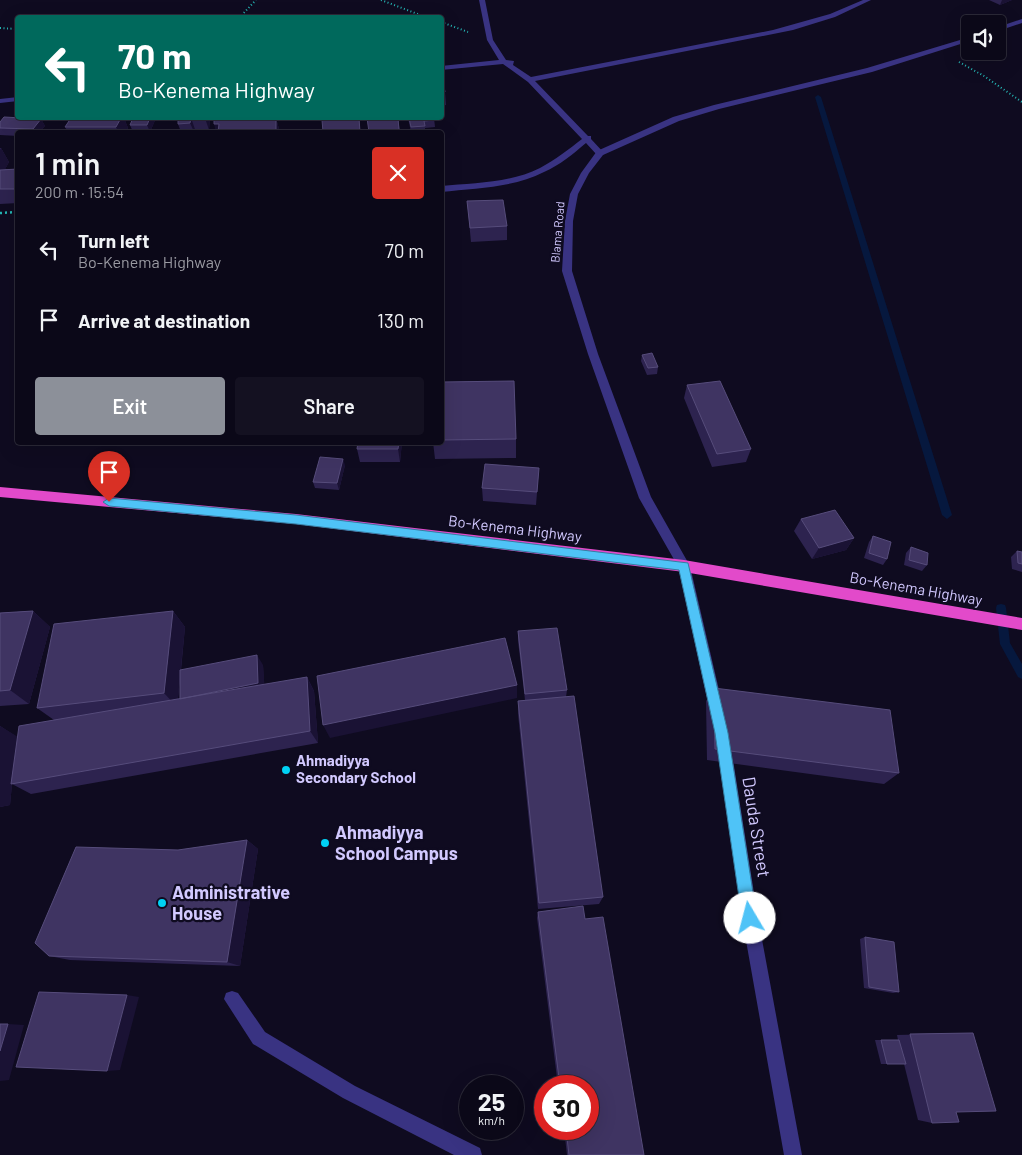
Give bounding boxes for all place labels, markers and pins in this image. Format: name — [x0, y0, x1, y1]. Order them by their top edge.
pin — [88, 451, 130, 502]
place label: Ahmadiyya Secondary School — [296, 751, 416, 786]
marker: Ahmadiyya Secondary School — [280, 764, 292, 776]
place label: Ahmadiyya School Campus — [335, 821, 458, 864]
marker: Ahmadiyya School Campus — [319, 837, 331, 849]
place label: Administrative House — [172, 881, 290, 924]
marker: Administrative House — [156, 897, 168, 909]

